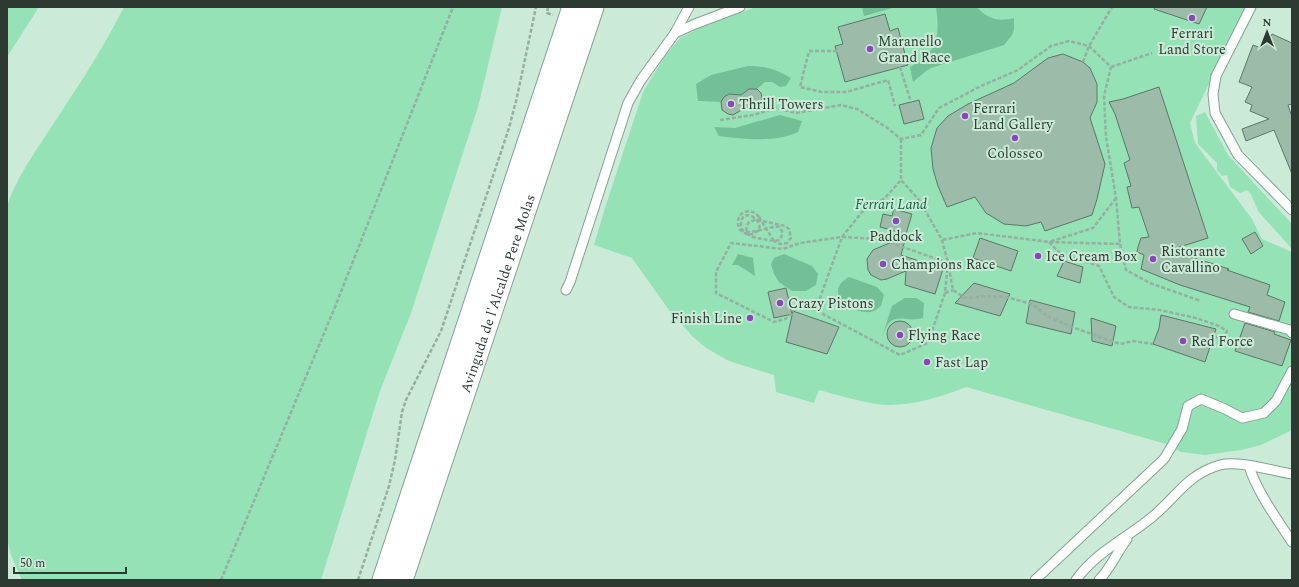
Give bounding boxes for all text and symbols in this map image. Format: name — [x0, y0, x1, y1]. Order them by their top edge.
north arrow — [1247, 12, 1287, 52]
marker: Ferrari Land Store — [1187, 13, 1197, 23]
text: N — [1263, 14, 1272, 31]
place label: Ferrari Land Store — [1158, 23, 1226, 60]
place label: Maranello Grand Race — [878, 31, 951, 68]
marker: Maranello Grand Race — [865, 44, 875, 54]
place label: Thrill Towers — [739, 94, 823, 115]
place label: Ferrari Land Gallery — [973, 98, 1054, 135]
marker: Thrill Towers — [726, 99, 736, 109]
marker: Ferrari Land Gallery — [960, 111, 970, 121]
marker: Colosseo — [1010, 133, 1020, 143]
place label: Colosseo — [987, 143, 1043, 164]
street label: Avinguda de l'Alcalde Pere Molas — [455, 192, 541, 396]
park label: Ferrari Land — [855, 194, 927, 215]
marker: Paddock — [891, 216, 901, 226]
place label: Paddock — [869, 226, 923, 247]
place label: Ristorante Cavallino — [1161, 241, 1226, 278]
place label: Ice Cream Box — [1046, 246, 1137, 267]
marker: Ice Cream Box — [1033, 251, 1043, 261]
place label: Champions Race — [891, 254, 996, 275]
marker: Ristorante Cavallino — [1148, 254, 1158, 264]
marker: Champions Race — [878, 259, 888, 269]
place label: Crazy Pistons — [788, 293, 873, 314]
marker: Crazy Pistons — [775, 298, 785, 308]
place label: Finish Line — [671, 308, 742, 329]
marker: Finish Line — [745, 313, 755, 323]
place label: Flying Race — [908, 325, 981, 346]
marker: Flying Race — [895, 330, 905, 340]
place label: Red Force — [1191, 331, 1253, 352]
marker: Red Force — [1178, 336, 1188, 346]
place label: Fast Lap — [935, 352, 988, 373]
marker: Fast Lap — [922, 357, 932, 367]
scale bar — [14, 549, 126, 575]
text: 50 m — [20, 554, 45, 573]

